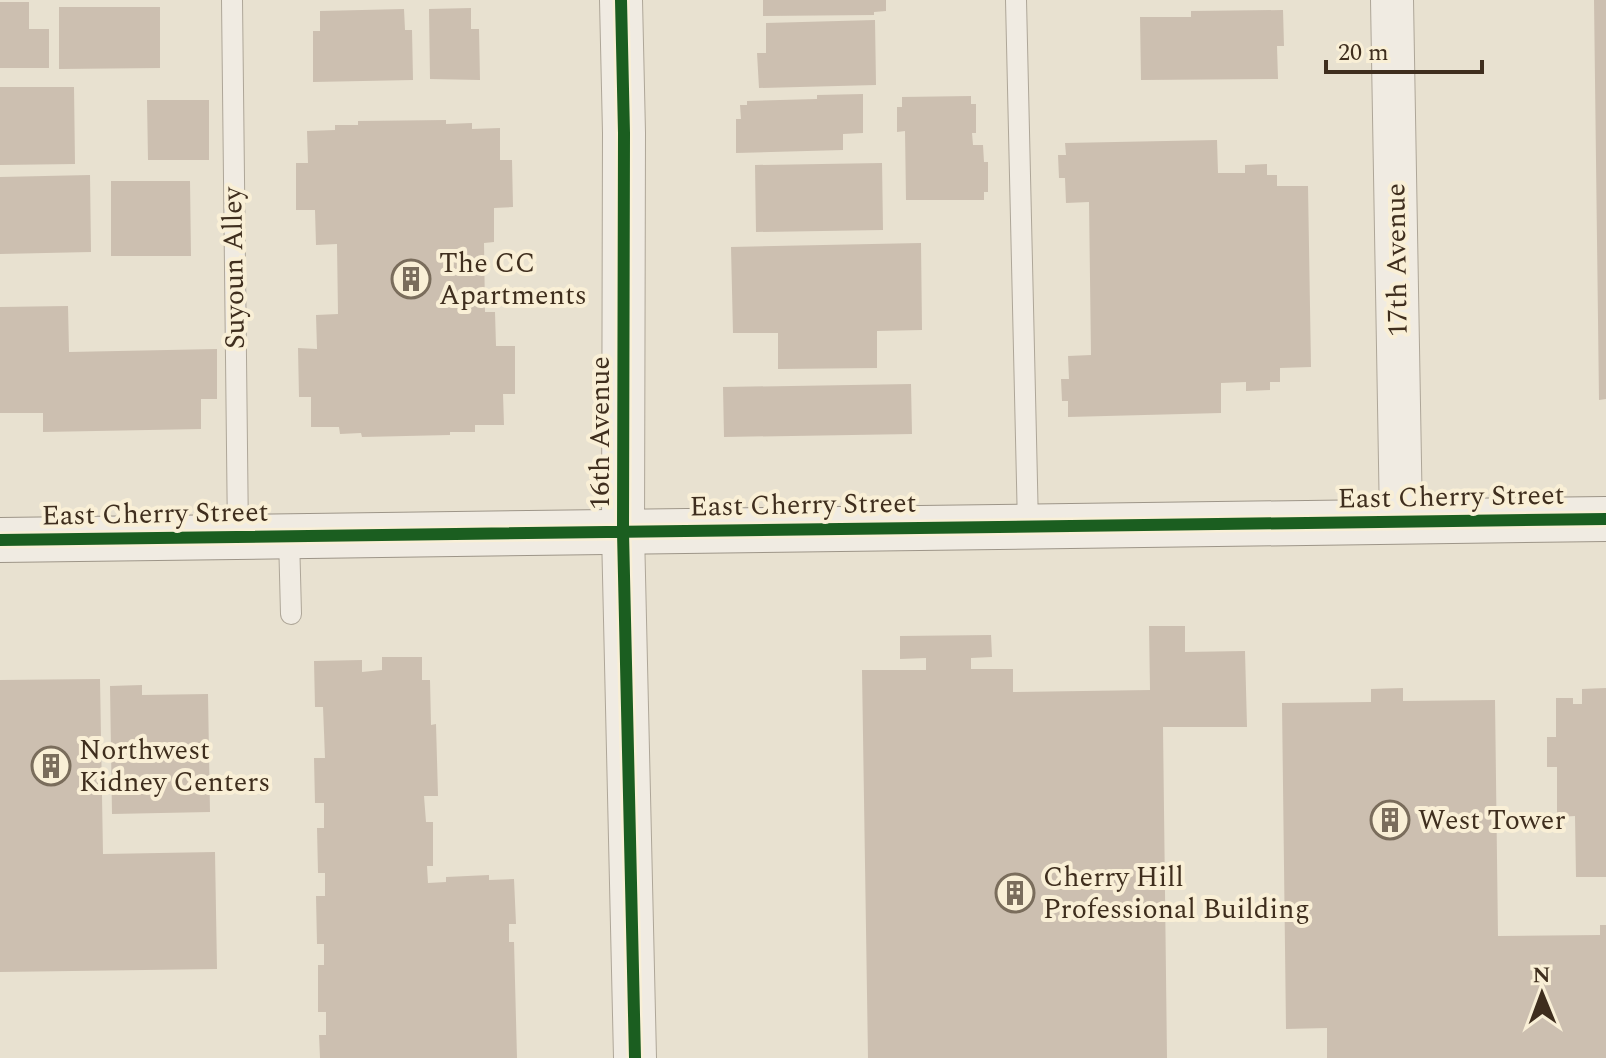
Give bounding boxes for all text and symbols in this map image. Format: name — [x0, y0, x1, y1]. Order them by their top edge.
scale bar — [1326, 24, 1482, 74]
text: 20 m — [1338, 35, 1389, 71]
street label: 17th Avenue — [1374, 183, 1420, 337]
street label: Suyoun Alley — [211, 185, 257, 350]
place label: The CC Apartments — [439, 242, 587, 317]
building icon: The CC Apartments — [390, 258, 432, 300]
street label: 16th Avenue — [579, 356, 622, 510]
street label: East Cherry Street — [1337, 474, 1565, 520]
street label: East Cherry Street — [689, 482, 917, 528]
street label: East Cherry Street — [41, 491, 269, 537]
place label: Northwest Kidney Centers — [79, 729, 270, 804]
building icon: Northwest Kidney Centers — [30, 745, 72, 787]
building icon: West Tower — [1369, 799, 1411, 841]
place label: West Tower — [1418, 799, 1566, 842]
place label: Cherry Hill Professional Building — [1043, 856, 1310, 931]
building icon: Cherry Hill Professional Building — [994, 872, 1036, 914]
north arrow — [1502, 954, 1582, 1034]
text: N — [1532, 959, 1551, 992]

